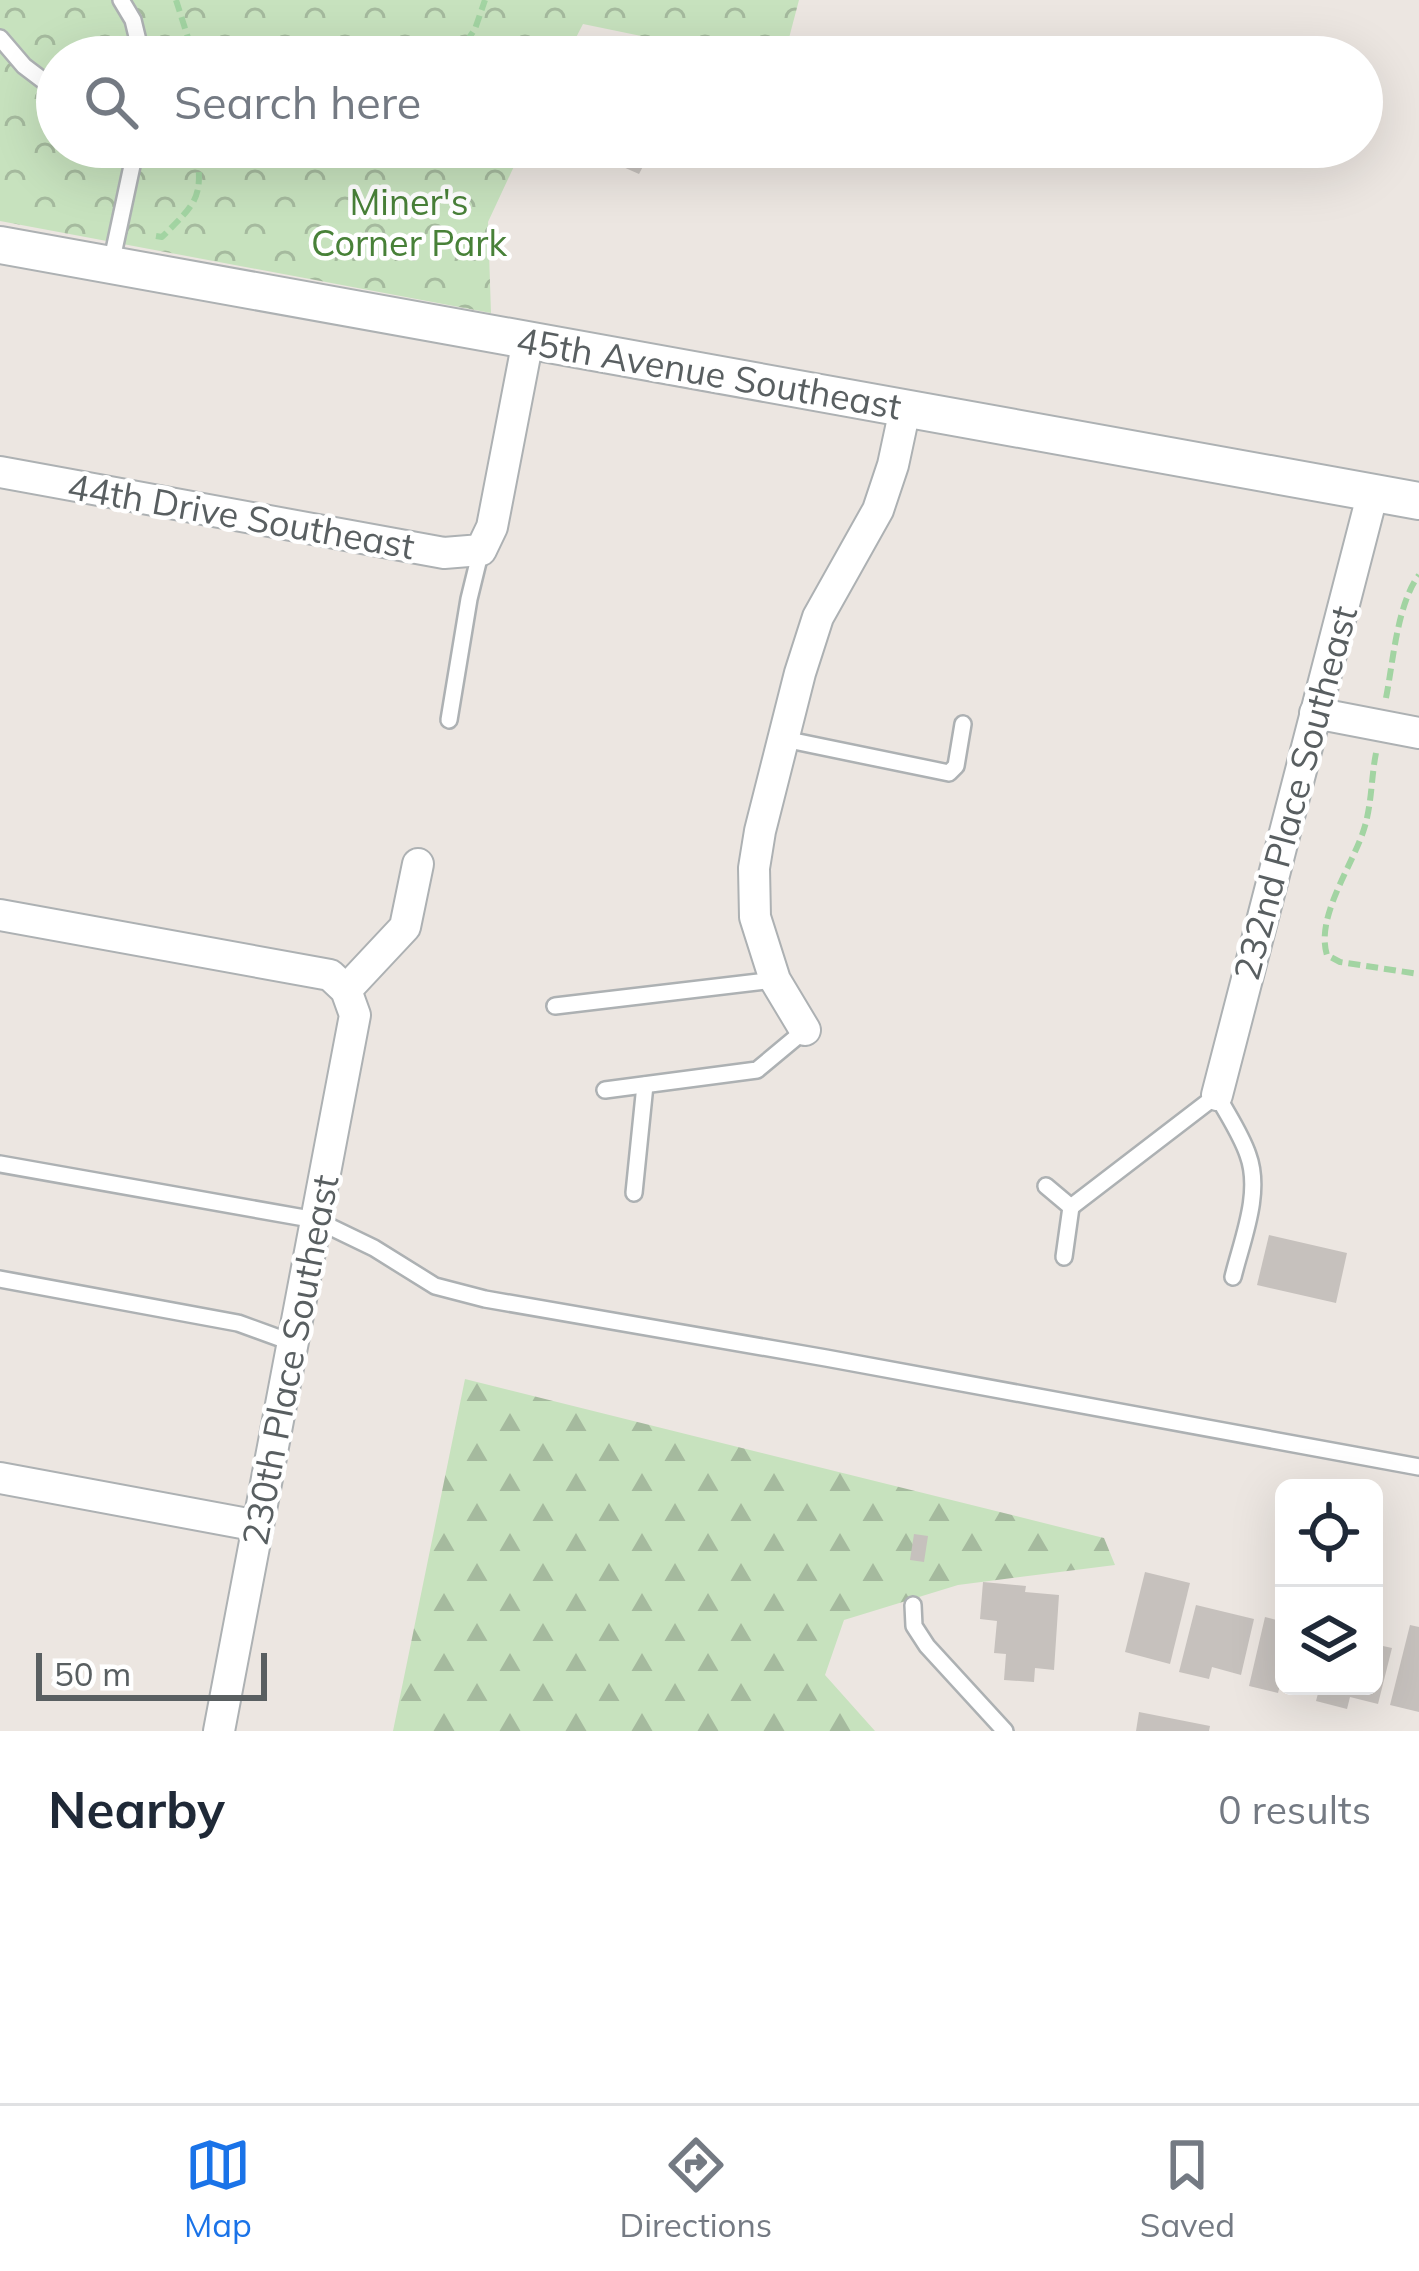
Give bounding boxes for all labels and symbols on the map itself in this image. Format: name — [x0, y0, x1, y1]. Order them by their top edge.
park label: Miner's Corner Park — [311, 179, 507, 265]
street label: 45th Avenue Southeast — [513, 316, 905, 429]
street label: 44th Drive Southeast — [64, 463, 418, 568]
street label: 232nd Place Southeast — [1223, 601, 1366, 985]
street label: 230th Place Southeast — [231, 1171, 348, 1549]
scale bar — [36, 1647, 267, 1700]

